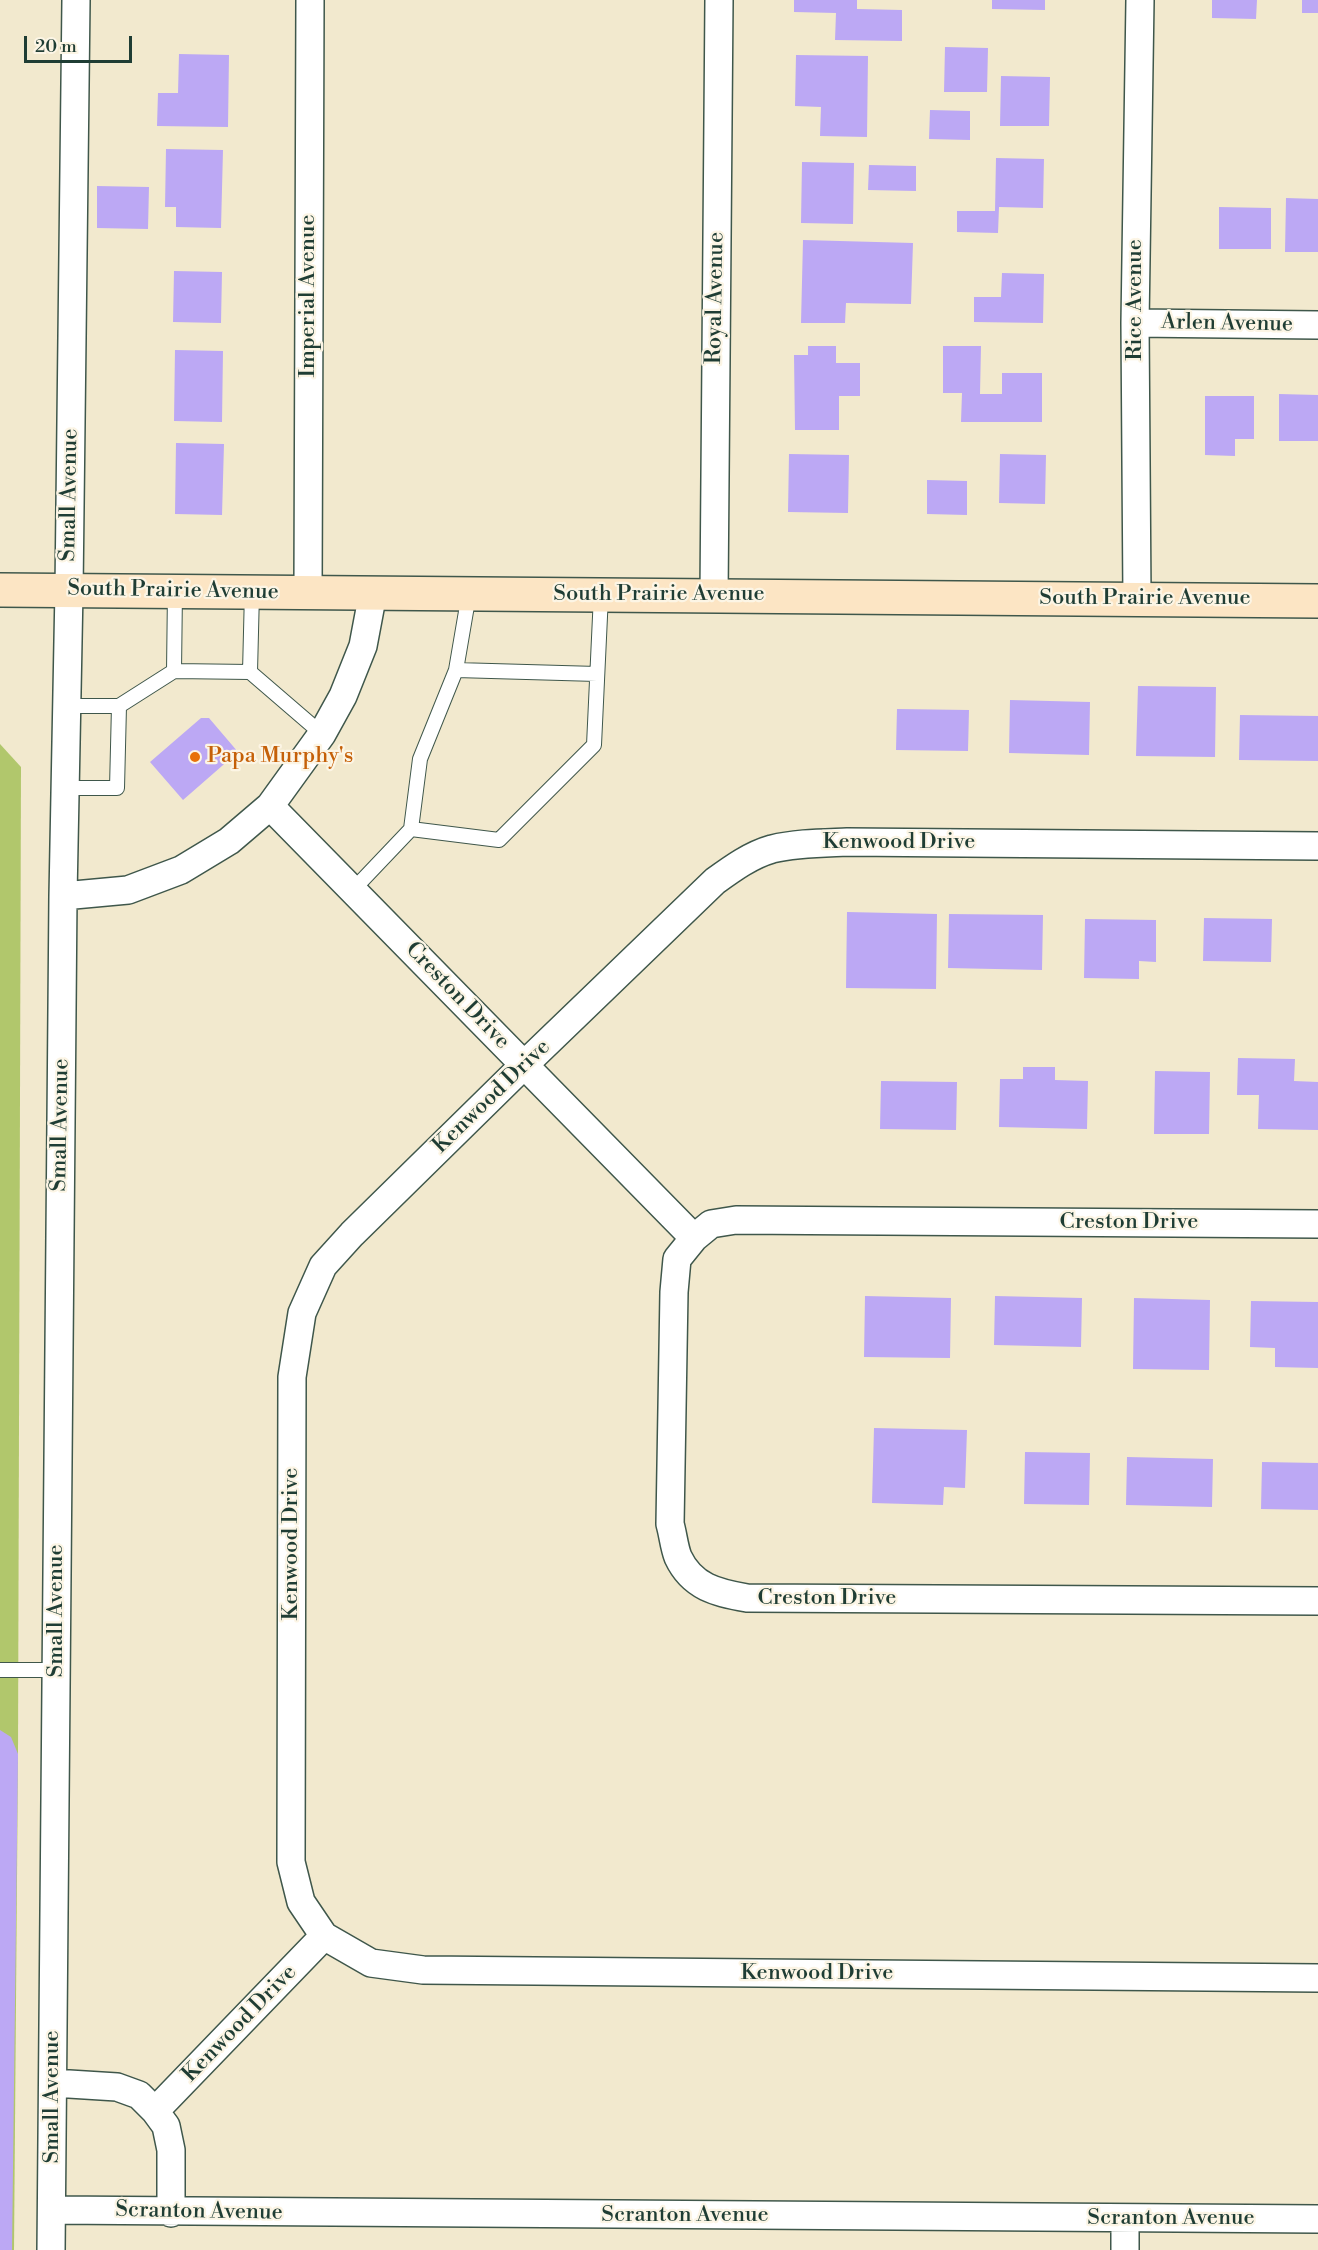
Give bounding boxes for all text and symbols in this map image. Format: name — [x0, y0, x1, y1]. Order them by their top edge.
scale bar — [27, 24, 135, 62]
text: 20 m — [35, 35, 77, 58]
street label: Imperial Avenue — [296, 214, 322, 378]
street label: Royal Avenue — [702, 232, 730, 364]
street label: Rice Avenue — [1123, 239, 1149, 361]
street label: Arlen Avenue — [1161, 310, 1293, 338]
street label: Small Avenue — [56, 428, 84, 562]
street label: South Prairie Avenue — [67, 576, 279, 606]
street label: South Prairie Avenue — [553, 582, 765, 608]
street label: South Prairie Avenue — [1039, 586, 1251, 612]
place label: Papa Murphy's — [207, 744, 353, 770]
marker: Papa Murphy's — [188, 750, 202, 764]
street label: Kenwood Drive — [823, 830, 975, 856]
street label: Creston Drive — [399, 937, 515, 1055]
street label: Kenwood Drive — [428, 1034, 556, 1160]
street label: Small Avenue — [47, 1058, 75, 1192]
street label: Creston Drive — [1060, 1210, 1198, 1236]
street label: Kenwood Drive — [279, 1468, 305, 1620]
street label: Small Avenue — [44, 1544, 70, 1678]
street label: Creston Drive — [758, 1586, 896, 1612]
street label: Kenwood Drive — [177, 1960, 303, 2088]
street label: Kenwood Drive — [741, 1961, 893, 1987]
street label: Small Avenue — [40, 2030, 66, 2164]
street label: Scranton Avenue — [115, 2197, 283, 2227]
street label: Scranton Avenue — [601, 2203, 769, 2229]
street label: Scranton Avenue — [1087, 2206, 1255, 2232]

